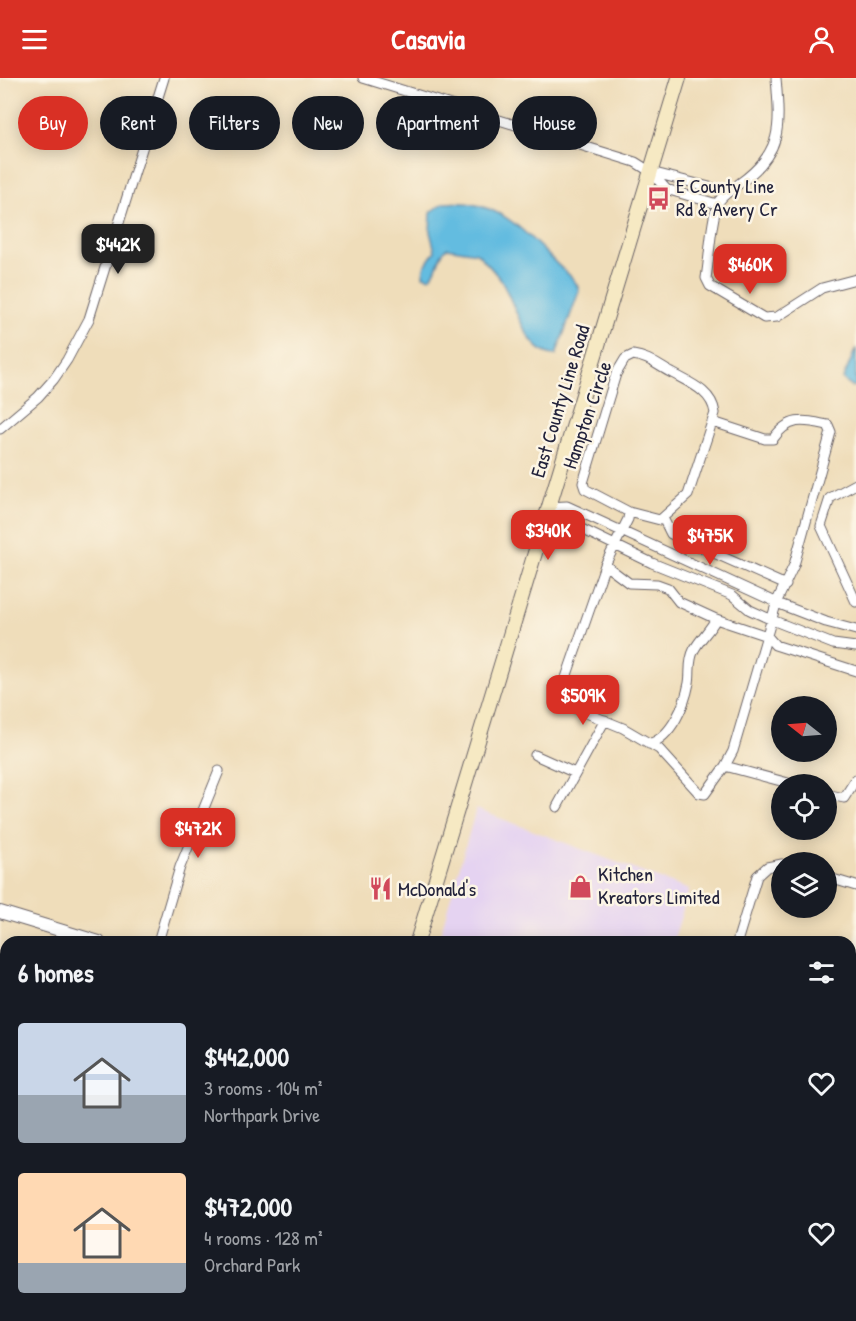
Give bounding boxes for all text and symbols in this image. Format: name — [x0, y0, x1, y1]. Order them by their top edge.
text: Casavia — [391, 21, 465, 57]
icon: menu — [18, 23, 51, 56]
icon: person — [805, 23, 838, 56]
chip: Buy — [18, 96, 88, 150]
chip: Rent — [100, 96, 177, 150]
chip: Filters — [189, 96, 280, 150]
chip: New — [292, 96, 364, 150]
chip: Apartment — [376, 96, 500, 150]
chip: House — [512, 96, 597, 150]
place label: E County Line Rd & Avery Cr — [676, 172, 778, 222]
bus stop icon: E County Line Rd & Avery Cr — [645, 185, 671, 211]
pin: $442K — [76, 224, 160, 275]
text: $442K — [96, 230, 140, 257]
pin: $460K — [708, 244, 792, 295]
text: $460K — [727, 250, 773, 277]
street label: East County Line Road — [523, 321, 596, 480]
street label: Hampton Circle — [556, 357, 618, 472]
pin: $340K — [506, 510, 590, 561]
pin: $475K — [668, 515, 752, 566]
text: $340K — [525, 516, 571, 543]
text: $475K — [687, 521, 733, 548]
pin: $509K — [541, 675, 625, 726]
text: $509K — [560, 681, 606, 708]
north arrow — [771, 696, 837, 762]
map controls — [771, 696, 837, 918]
button: locate — [771, 774, 837, 840]
pin: $472K — [156, 808, 240, 859]
text: $472K — [174, 814, 222, 841]
button: layers — [771, 852, 837, 918]
place label: Kitchen Kreators Limited — [598, 860, 720, 910]
shop icon: Kitchen Kreators Limited — [567, 873, 593, 899]
place label: McDonald's — [398, 875, 476, 902]
restaurant icon: McDonald's — [367, 876, 393, 902]
text: 6 homes — [18, 955, 94, 990]
icon: filters — [805, 956, 838, 989]
text: $442,000 — [204, 1039, 289, 1074]
icon: home — [66, 1047, 138, 1119]
icon: heart — [805, 1067, 838, 1100]
text: 3 rooms · 104 m² — [204, 1074, 322, 1101]
text: Northpark Drive — [204, 1101, 320, 1128]
text: $472,000 — [204, 1189, 292, 1224]
icon: home — [66, 1197, 138, 1269]
icon: heart — [805, 1217, 838, 1250]
text: 4 rooms · 128 m² — [204, 1224, 323, 1251]
text: Orchard Park — [204, 1251, 300, 1278]

